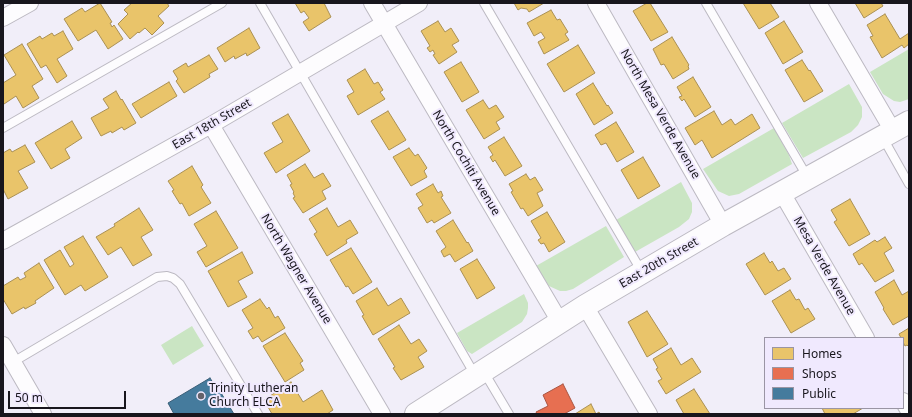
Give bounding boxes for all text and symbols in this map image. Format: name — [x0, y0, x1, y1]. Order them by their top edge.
street label: North Mesa Verde Avenue — [617, 47, 703, 181]
street label: East 18th Street — [170, 96, 254, 152]
street label: North Cochiti Avenue — [429, 108, 503, 218]
street label: North Wagner Avenue — [257, 211, 335, 327]
street label: Mesa Verde Avenue — [790, 214, 858, 318]
street label: East 20th Street — [617, 235, 701, 291]
legend — [764, 337, 904, 409]
text: Homes — [802, 345, 842, 362]
text: Shops — [802, 365, 836, 382]
place label: Trinity Lutheran Church ELCA — [209, 382, 298, 410]
scale bar — [10, 383, 128, 409]
text: Public — [802, 385, 836, 402]
text: 50 m — [15, 389, 43, 406]
marker: Trinity Lutheran Church ELCA — [196, 391, 206, 401]

